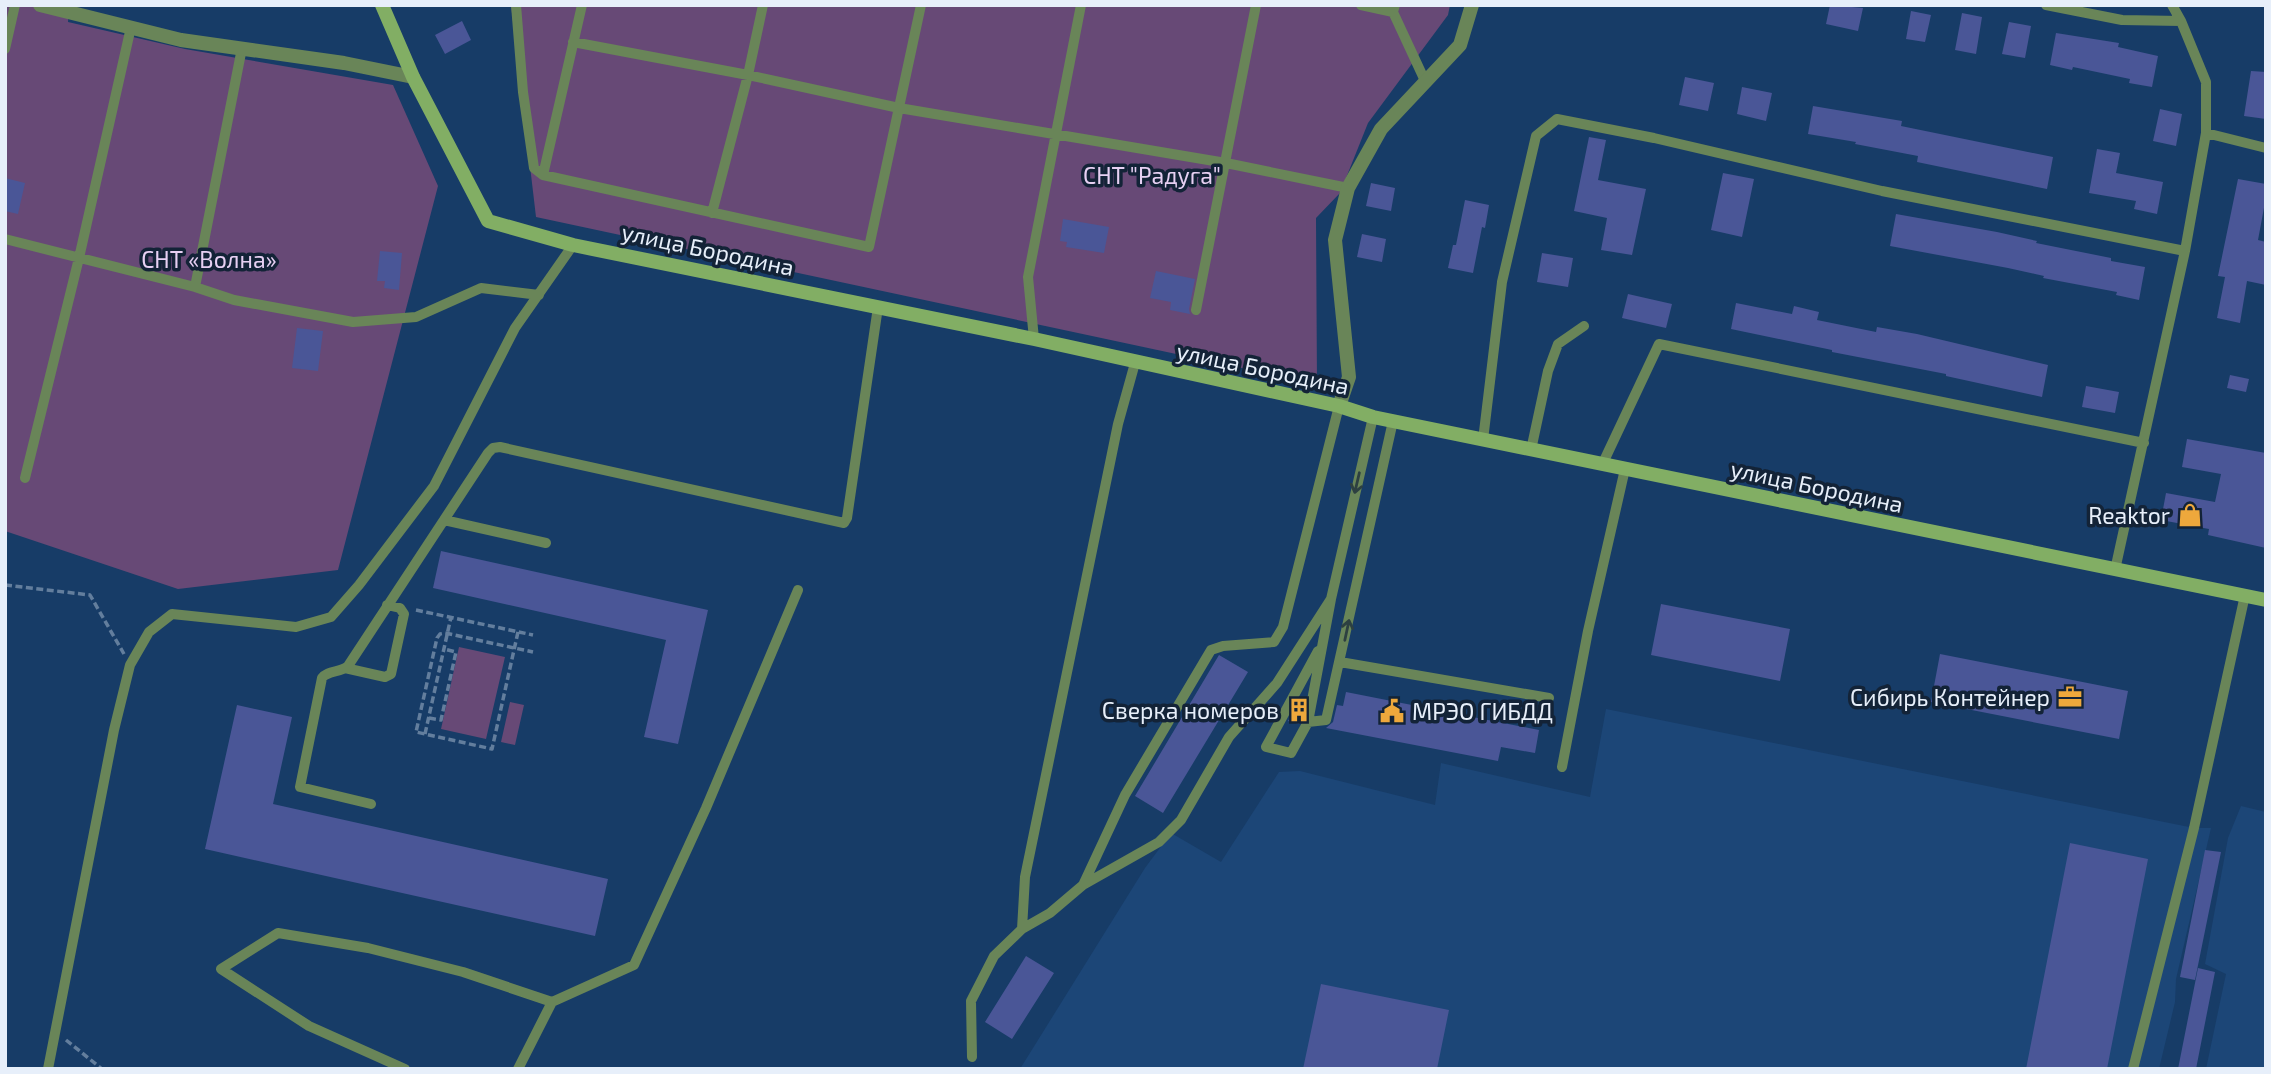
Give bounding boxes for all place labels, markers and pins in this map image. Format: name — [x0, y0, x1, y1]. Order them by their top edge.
place label: Reaktor — [2088, 501, 2170, 529]
shop icon: Reaktor — [2176, 501, 2204, 529]
place label: Сибирь Контейнер — [1850, 683, 2050, 711]
office icon: Сибирь Контейнер — [2056, 683, 2084, 711]
place label: Сверка номеров — [1102, 696, 1279, 724]
building icon: Сверка номеров — [1285, 696, 1313, 724]
public building icon: МРЭО ГИБДД — [1378, 697, 1406, 725]
place label: МРЭО ГИБДД — [1412, 697, 1553, 725]

